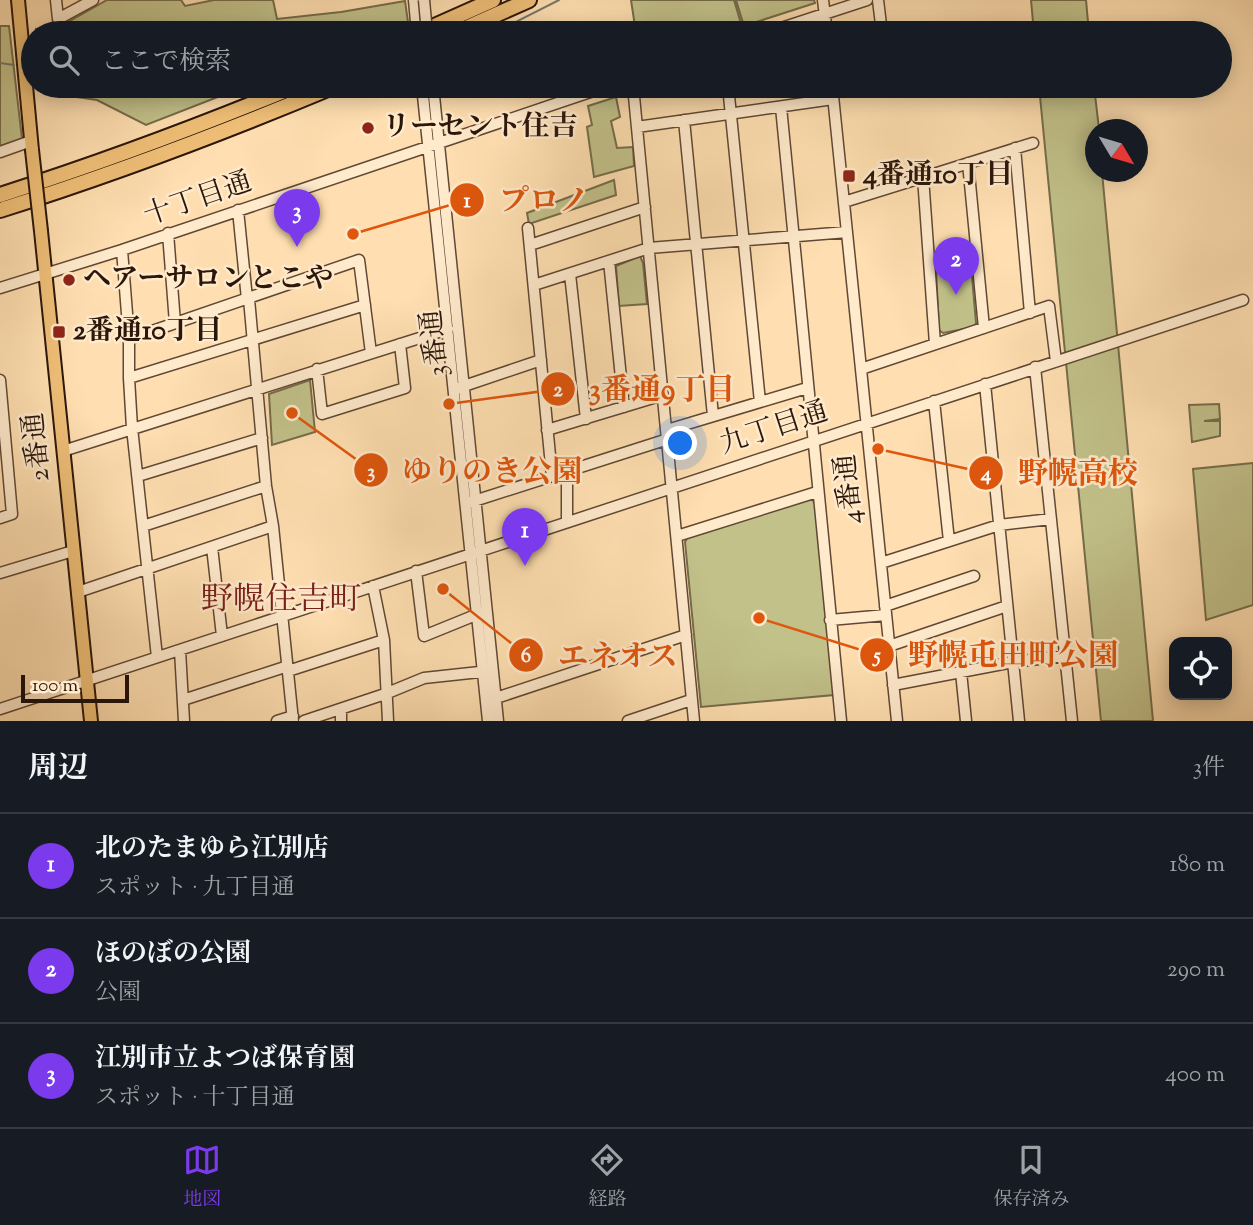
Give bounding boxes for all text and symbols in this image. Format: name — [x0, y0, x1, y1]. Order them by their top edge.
search box — [21, 21, 1232, 98]
icon: search — [45, 41, 83, 79]
text: ここで検索 — [101, 44, 231, 81]
place label: リーセント住吉 — [382, 108, 577, 148]
north arrow — [1085, 119, 1148, 182]
marker: リーセント住吉 — [360, 120, 376, 136]
place label: 4番通10丁目 — [862, 156, 1013, 196]
street label: 十丁目通 — [139, 163, 257, 237]
marker: 4番通10丁目 — [841, 168, 857, 184]
callout: プロノ — [450, 174, 603, 225]
text: プロノ — [499, 181, 589, 224]
text: 1 — [463, 187, 471, 217]
pin: 3 — [274, 189, 320, 247]
pin: 2 — [933, 237, 979, 295]
place label: ヘアーサロンとこや — [83, 260, 333, 300]
marker: ヘアーサロンとこや — [61, 272, 77, 288]
street label: 3番通 — [413, 307, 459, 379]
place label: 2番通10丁目 — [73, 312, 222, 352]
marker: 2番通10丁目 — [51, 324, 67, 340]
callout: 3番通9丁目 — [540, 363, 750, 414]
text: 3番通9丁目 — [589, 370, 735, 413]
text: 2 — [553, 376, 563, 406]
street label: 九丁目通 — [715, 393, 833, 465]
street label: 2番通 — [14, 411, 62, 483]
your location — [663, 426, 697, 460]
callout: ゆりのき公園 — [353, 445, 596, 496]
callout: 野幌高校 — [969, 447, 1152, 498]
text: ゆりのき公園 — [402, 452, 582, 495]
street label: 4番通 — [826, 452, 874, 526]
text: 野幌高校 — [1018, 454, 1138, 497]
text: 3 — [367, 458, 375, 488]
text: 4 — [980, 460, 992, 490]
pin: 1 — [502, 508, 548, 566]
district label: 野幌住吉町 — [201, 578, 361, 624]
callout: 野幌屯田町公園 — [859, 629, 1132, 680]
callout: エネオス — [509, 630, 692, 681]
text: 野幌屯田町公園 — [908, 636, 1118, 679]
text: エネオス — [558, 637, 678, 680]
map controls — [1169, 637, 1232, 700]
button: locate — [1169, 637, 1232, 700]
text: 6 — [521, 642, 531, 672]
text: 5 — [871, 642, 881, 672]
scale bar — [21, 672, 130, 704]
text: 100 m — [32, 673, 78, 700]
text: 周辺 — [28, 748, 88, 791]
text: 3件 — [1193, 752, 1225, 785]
text: 北のたまゆら江別店 — [95, 831, 329, 868]
text: 1 — [47, 849, 55, 882]
text: 180 m — [1170, 849, 1225, 882]
text: スポット · 九丁目通 — [95, 872, 295, 905]
text: ほのぼの公園 — [95, 936, 251, 973]
text: 2 — [46, 954, 56, 987]
text: 290 m — [1167, 954, 1225, 987]
text: 公園 — [95, 977, 141, 1010]
text: 江別市立よつば保育園 — [95, 1041, 355, 1078]
text: 3 — [46, 1059, 56, 1092]
text: 400 m — [1165, 1059, 1225, 1092]
text: スポット · 十丁目通 — [95, 1082, 295, 1115]
tab: 地図 — [183, 1141, 222, 1214]
tab: 経路 — [588, 1141, 627, 1214]
tab: 保存済み — [993, 1141, 1070, 1214]

